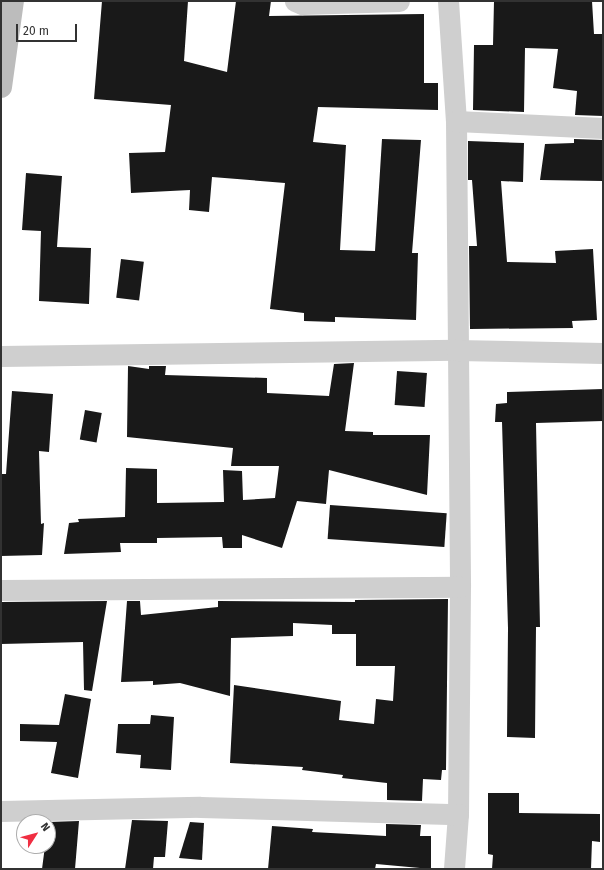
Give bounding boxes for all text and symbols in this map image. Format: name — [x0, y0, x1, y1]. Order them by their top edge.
scale bar — [18, 16, 79, 42]
text: 20 m — [23, 24, 49, 38]
north arrow — [16, 814, 56, 854]
text: N — [38, 820, 53, 834]

